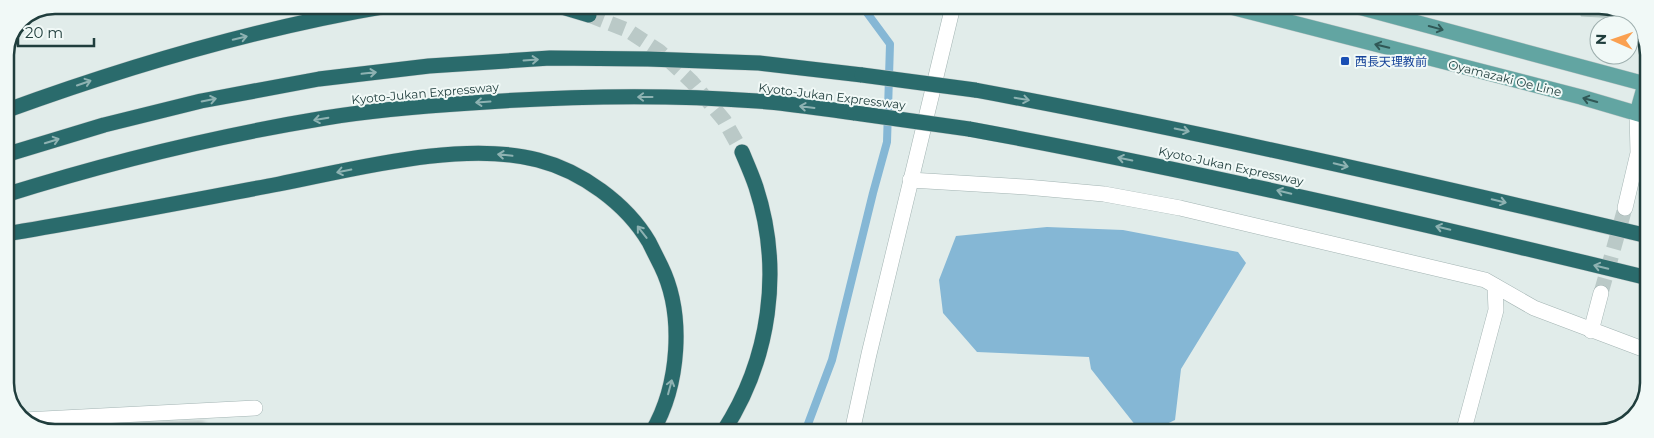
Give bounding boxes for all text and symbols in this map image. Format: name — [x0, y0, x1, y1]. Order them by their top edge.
scale bar — [18, 15, 94, 47]
north arrow — [1589, 15, 1639, 65]
text: 20 m — [25, 23, 63, 42]
one-way arrow — [1427, 24, 1443, 33]
one-way arrow — [232, 33, 248, 43]
text: N — [1592, 34, 1610, 46]
one-way arrow — [1374, 41, 1390, 50]
place label: 西長天理教前 — [1355, 54, 1427, 69]
one-way arrow — [523, 55, 539, 64]
marker: 西長天理教前 — [1339, 55, 1351, 67]
street label: Oyamazaki Oe Line — [1447, 57, 1563, 99]
one-way arrow — [361, 68, 377, 78]
one-way arrow — [76, 78, 91, 87]
street label: Kyoto-Jukan Expressway — [351, 79, 500, 107]
street label: Kyoto-Jukan Expressway — [758, 80, 907, 113]
one-way arrow — [637, 92, 654, 102]
one-way arrow — [200, 94, 216, 104]
one-way arrow — [1014, 94, 1030, 104]
one-way arrow — [1582, 95, 1598, 104]
one-way arrow — [475, 97, 491, 107]
one-way arrow — [799, 102, 815, 112]
one-way arrow — [313, 114, 329, 124]
one-way arrow — [1173, 126, 1189, 135]
one-way arrow — [43, 135, 59, 145]
street label: Kyoto-Jukan Expressway — [1157, 143, 1305, 189]
one-way arrow — [497, 150, 513, 160]
one-way arrow — [1118, 154, 1134, 163]
one-way arrow — [1332, 161, 1348, 170]
one-way arrow — [336, 167, 352, 177]
one-way arrow — [1277, 187, 1293, 197]
one-way arrow — [1491, 197, 1507, 206]
one-way arrow — [1435, 223, 1451, 232]
one-way arrow — [636, 226, 647, 239]
one-way arrow — [1593, 262, 1609, 271]
one-way arrow — [666, 379, 675, 395]

